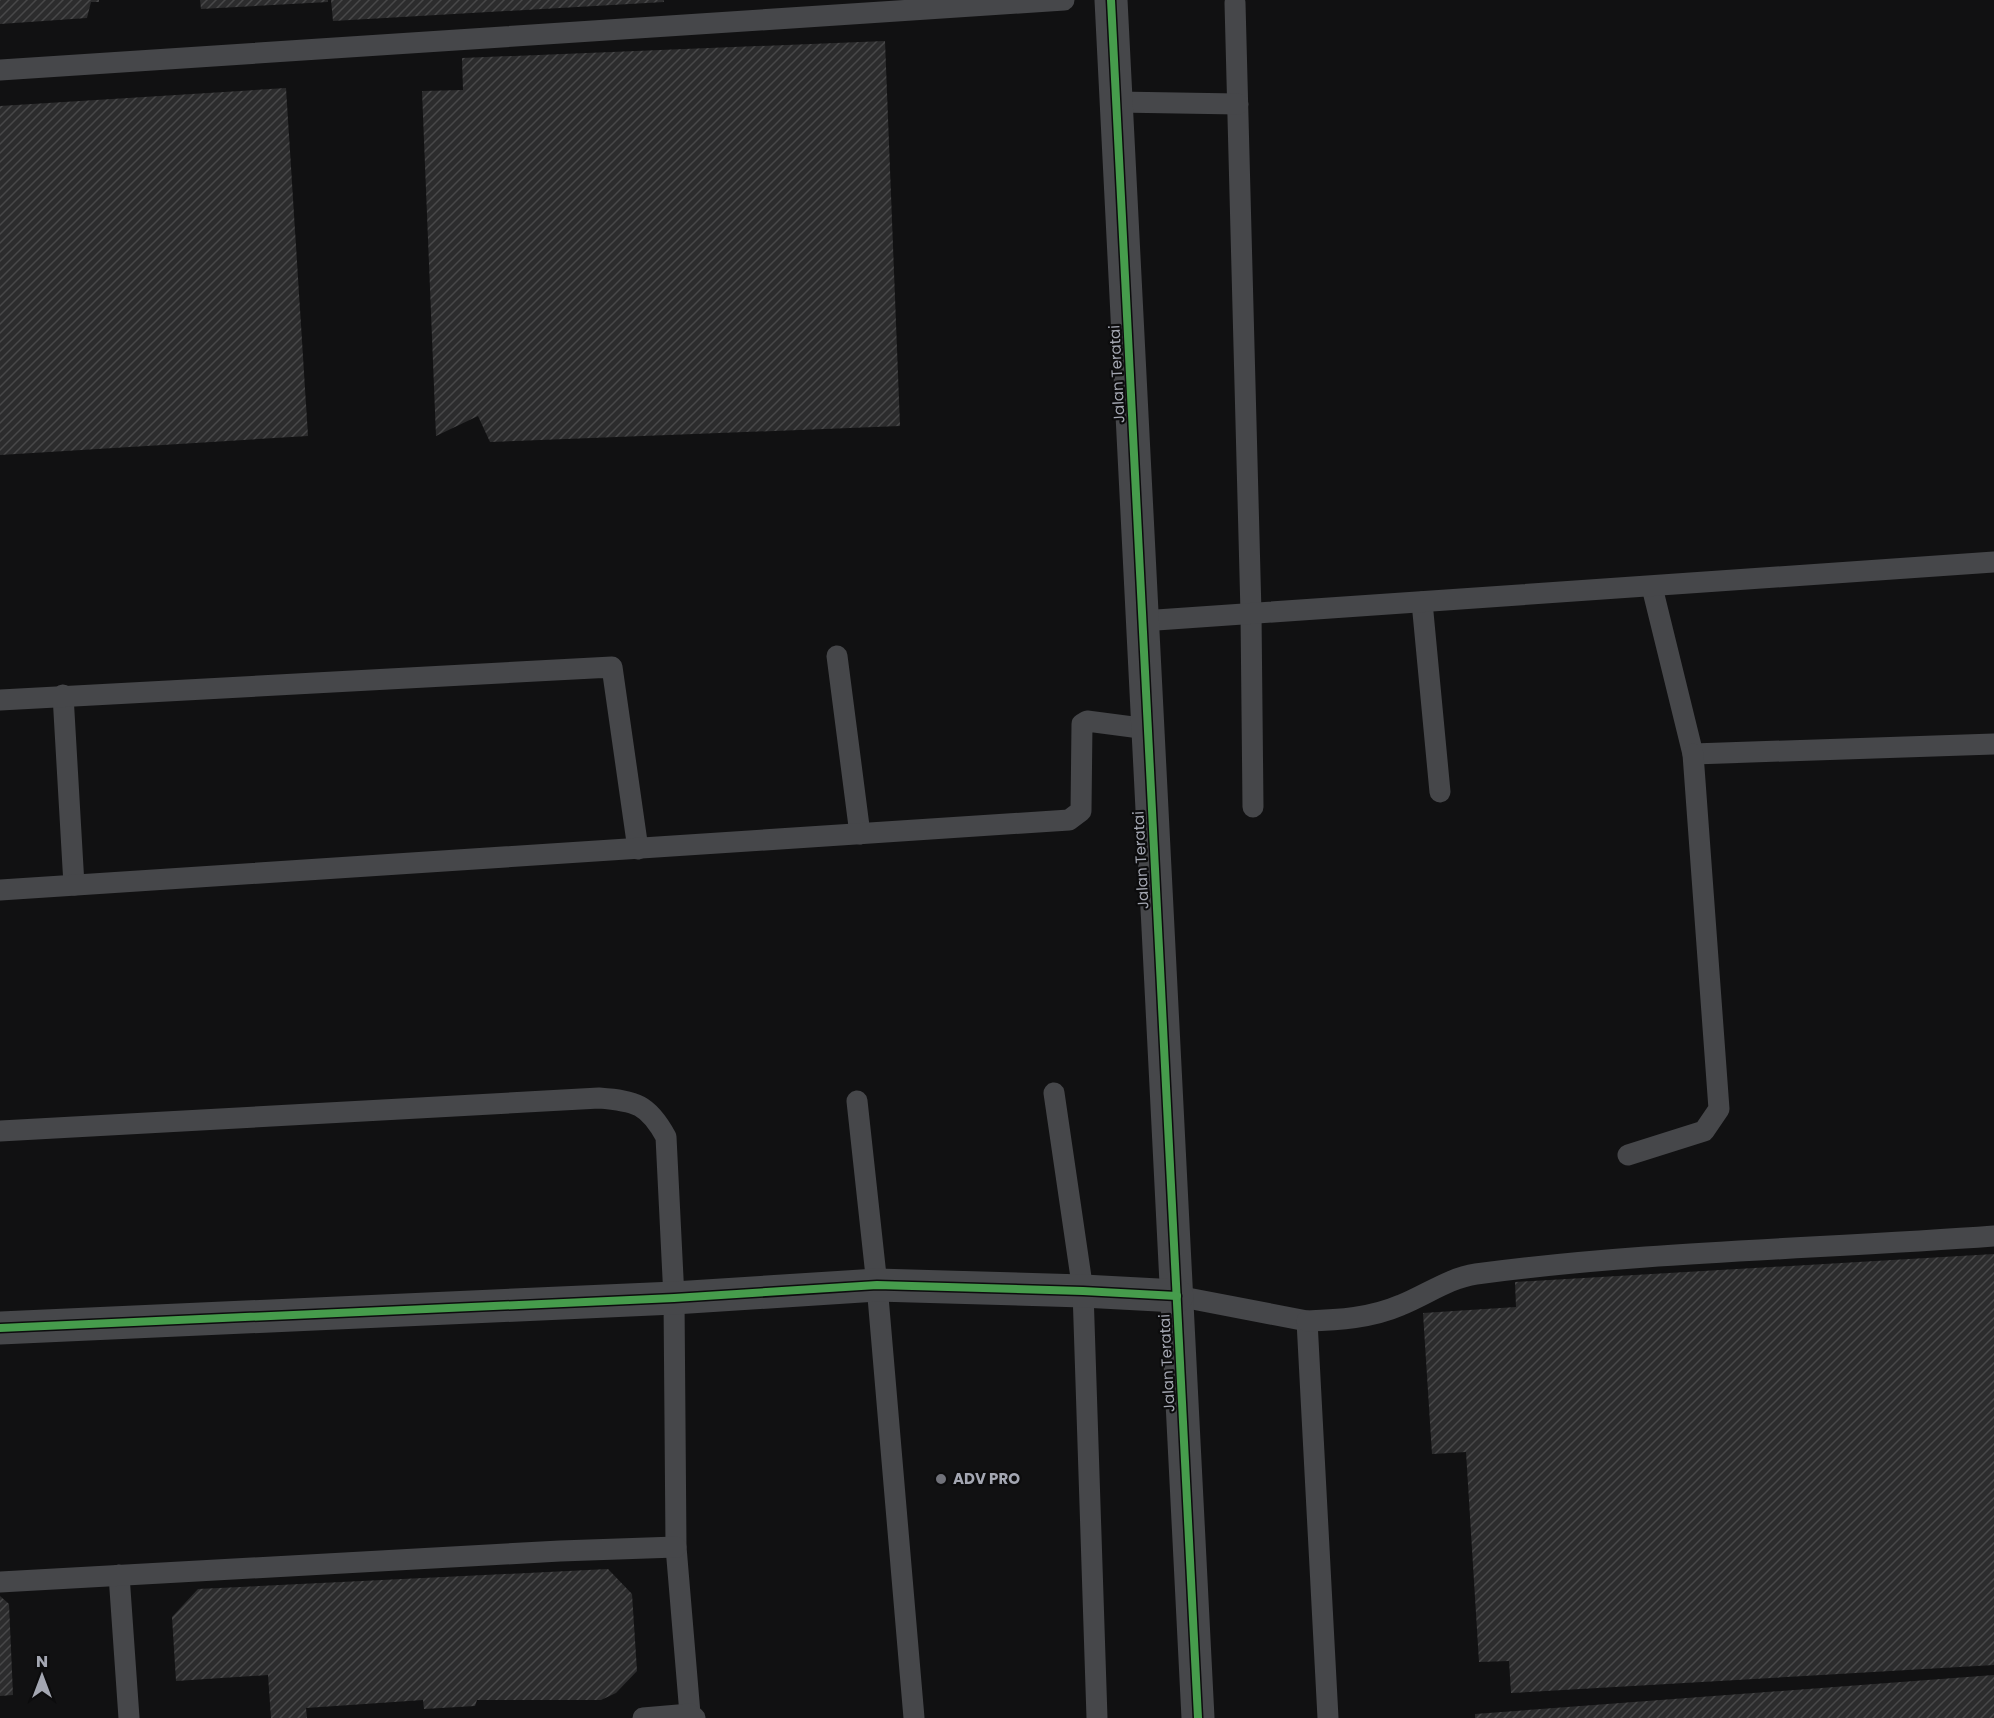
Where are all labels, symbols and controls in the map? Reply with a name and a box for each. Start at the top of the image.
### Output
street label: Jalan Teratai [1103,325,1130,423]
street label: Jalan Teratai [1127,811,1154,909]
street label: Jalan Teratai [1153,1314,1180,1412]
place label: ADV PRO [953,1468,1020,1489]
marker: ADV PRO [934,1472,948,1486]
north arrow [12,1646,72,1706]
text: N [36,1650,48,1673]

